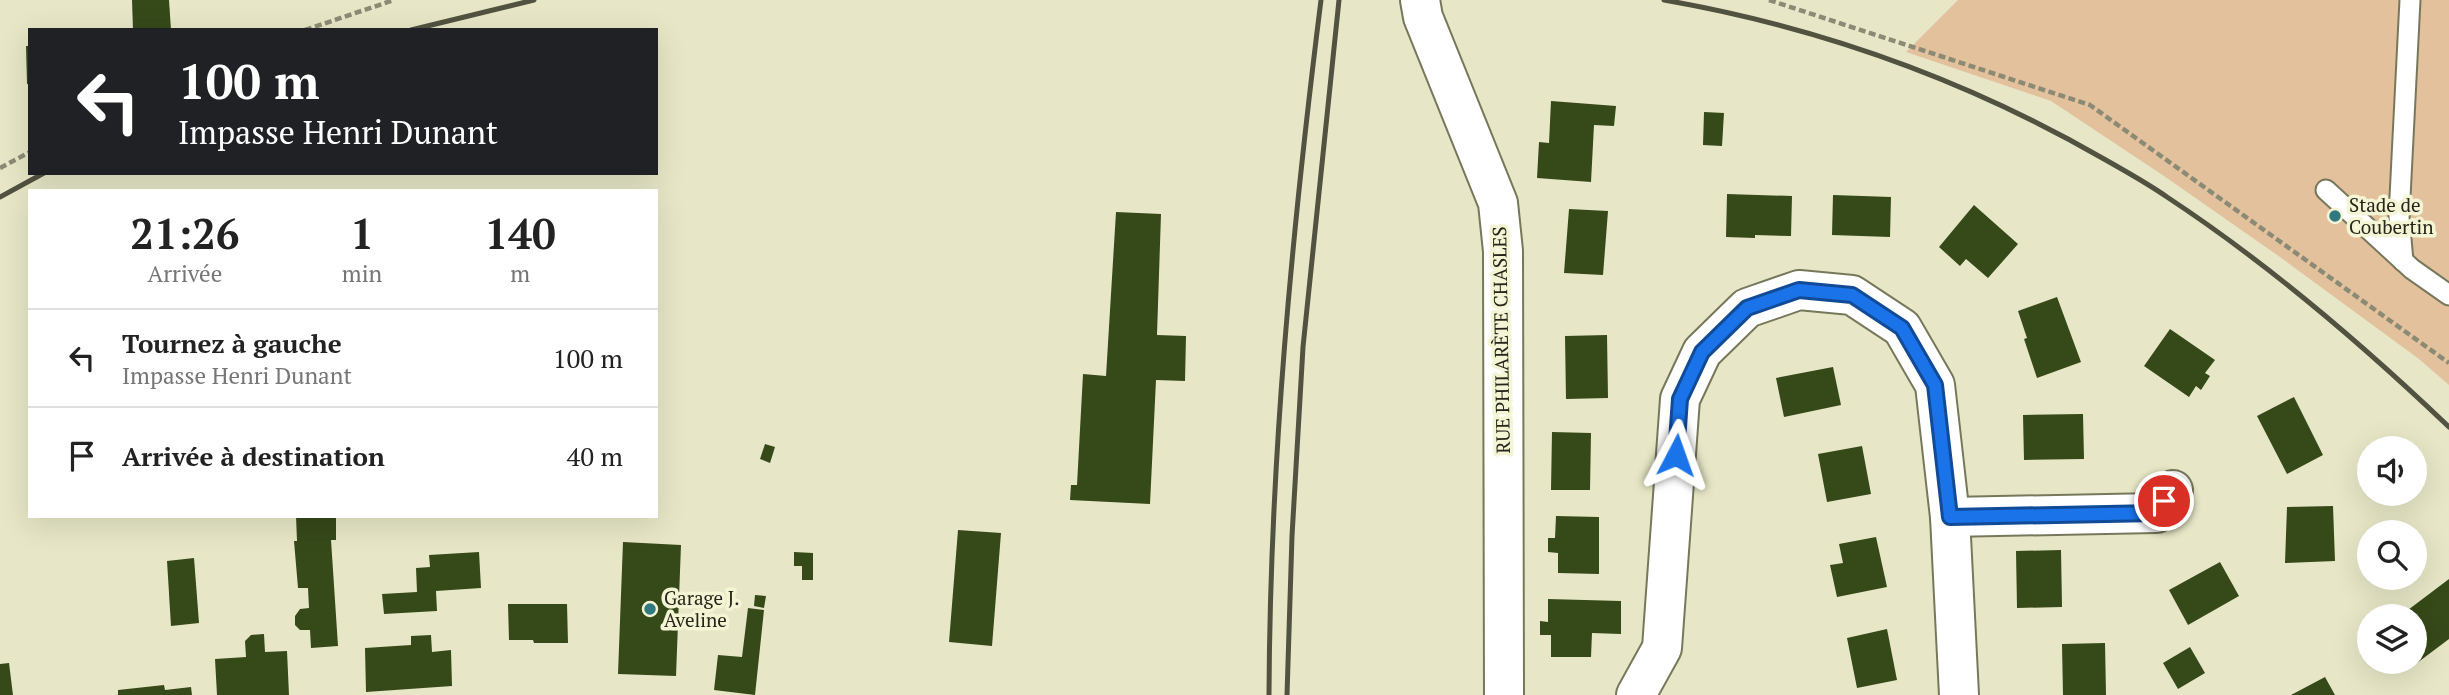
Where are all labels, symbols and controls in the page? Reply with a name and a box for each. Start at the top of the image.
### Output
text: 100 m [178,48,320,113]
icon: left [63,56,154,147]
text: Impasse Henri Dunant [178,111,498,153]
place label: Stade de Coubertin [2349,192,2433,239]
text: 21:26 [130,205,240,261]
text: 1 [350,205,374,261]
text: 140 [485,205,556,261]
marker: Stade de Coubertin [2327,208,2343,224]
street label: RUE PHILARÈTE CHASLES [1486,226,1515,454]
text: Arrivée [148,258,222,289]
text: min [342,258,382,289]
text: m [510,258,530,289]
text: Tournez à gauche [122,326,342,360]
icon: left [63,339,101,377]
text: 100 m [553,341,623,375]
text: Impasse Henri Dunant [122,360,352,391]
position arrow [1639,418,1713,492]
map controls [2357,436,2427,674]
button: sound [2357,436,2427,506]
icon: arrive [63,437,101,475]
text: Arrivée à destination [122,439,385,473]
text: 40 m [567,439,623,473]
pin [2134,471,2194,531]
icon: arrive [2145,482,2183,520]
button: search [2357,520,2427,590]
place label: Garage J. Aveline [664,585,740,632]
marker: Garage J. Aveline [642,601,658,617]
button: layers [2357,604,2427,674]

